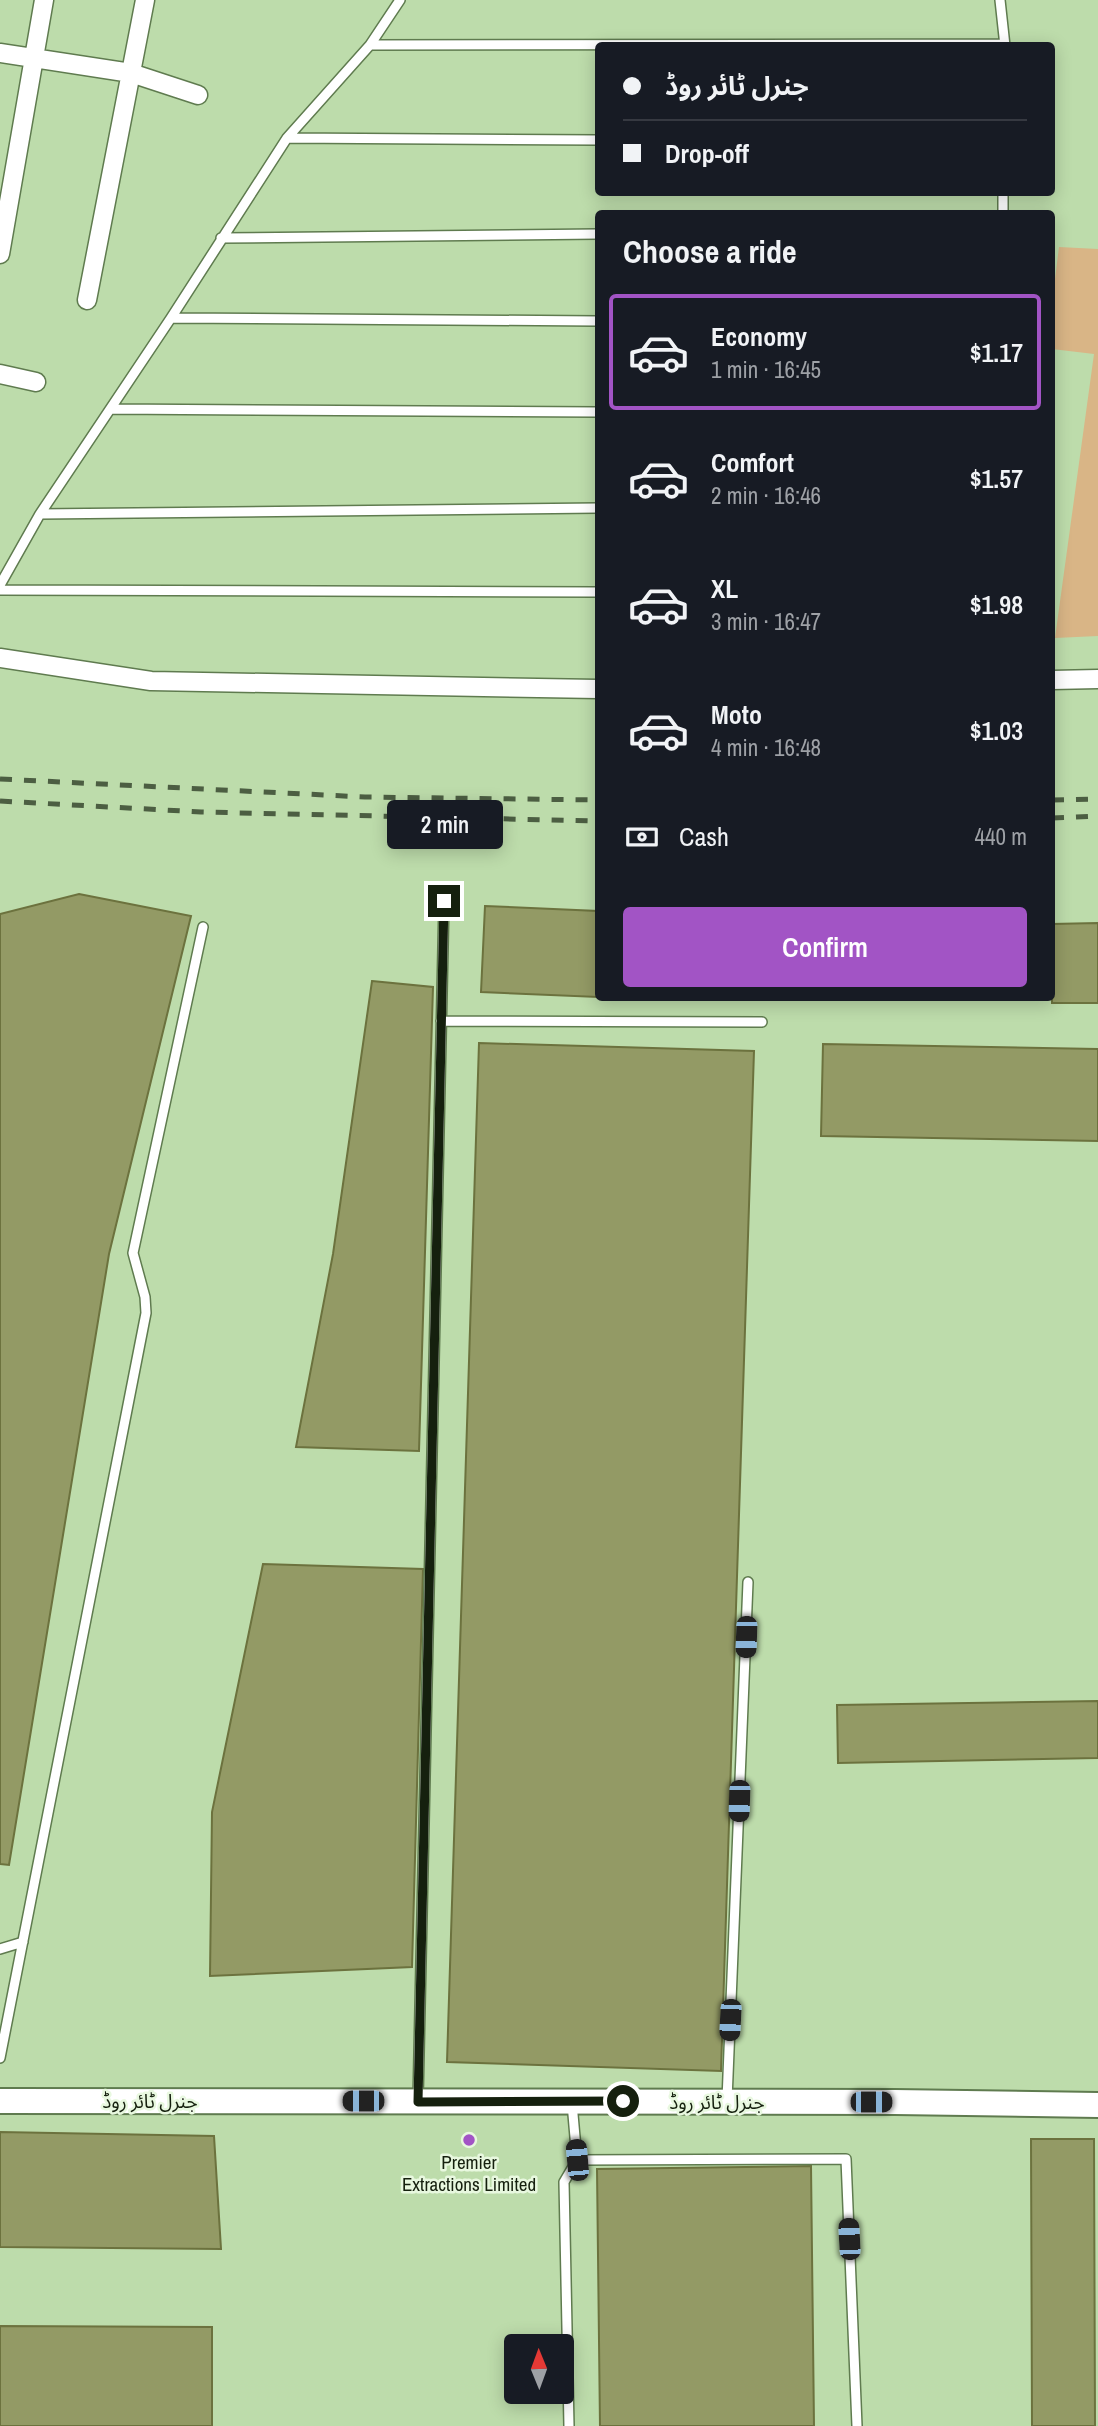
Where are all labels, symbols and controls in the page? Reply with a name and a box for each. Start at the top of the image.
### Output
text: جنرل ٹائر روڈ [665,68,809,103]
text: Drop-off [665,136,749,171]
text: Choose a ride [623,230,797,273]
text: Economy [711,319,807,354]
icon: car [627,321,690,384]
text: $1.17 [970,335,1023,370]
text: 1 min · 16:45 [711,354,821,385]
text: Comfort [711,445,794,480]
icon: car [627,447,690,510]
text: $1.57 [970,461,1023,496]
text: 2 min · 16:46 [711,480,821,511]
text: XL [711,571,738,606]
icon: car [627,573,690,636]
text: $1.98 [970,587,1023,622]
text: 3 min · 16:47 [711,606,821,637]
text: Moto [711,697,762,732]
icon: car [627,699,690,762]
text: $1.03 [970,713,1023,748]
text: 4 min · 16:48 [711,732,821,763]
callout: 2 min [386,800,502,848]
text: 2 min [421,809,469,840]
icon: cash [623,818,661,856]
text: Cash [679,819,729,854]
text: 440 m [975,821,1027,852]
route end [428,885,460,917]
button: Confirm [623,907,1027,987]
car [735,1616,758,1658]
car [728,1780,751,1822]
car [719,1998,742,2042]
route start [607,2085,639,2117]
street label: جنرل ٹائر روڈ [102,2088,198,2114]
street label: جنرل ٹائر روڈ [669,2089,765,2115]
car [343,2091,385,2112]
car [851,2092,893,2113]
marker: Premier Extractions Limited [461,2132,477,2148]
car [565,2138,590,2182]
place label: Premier Extractions Limited [402,2149,536,2197]
car [838,2217,861,2261]
north arrow [504,2334,574,2404]
map controls [504,2334,574,2404]

